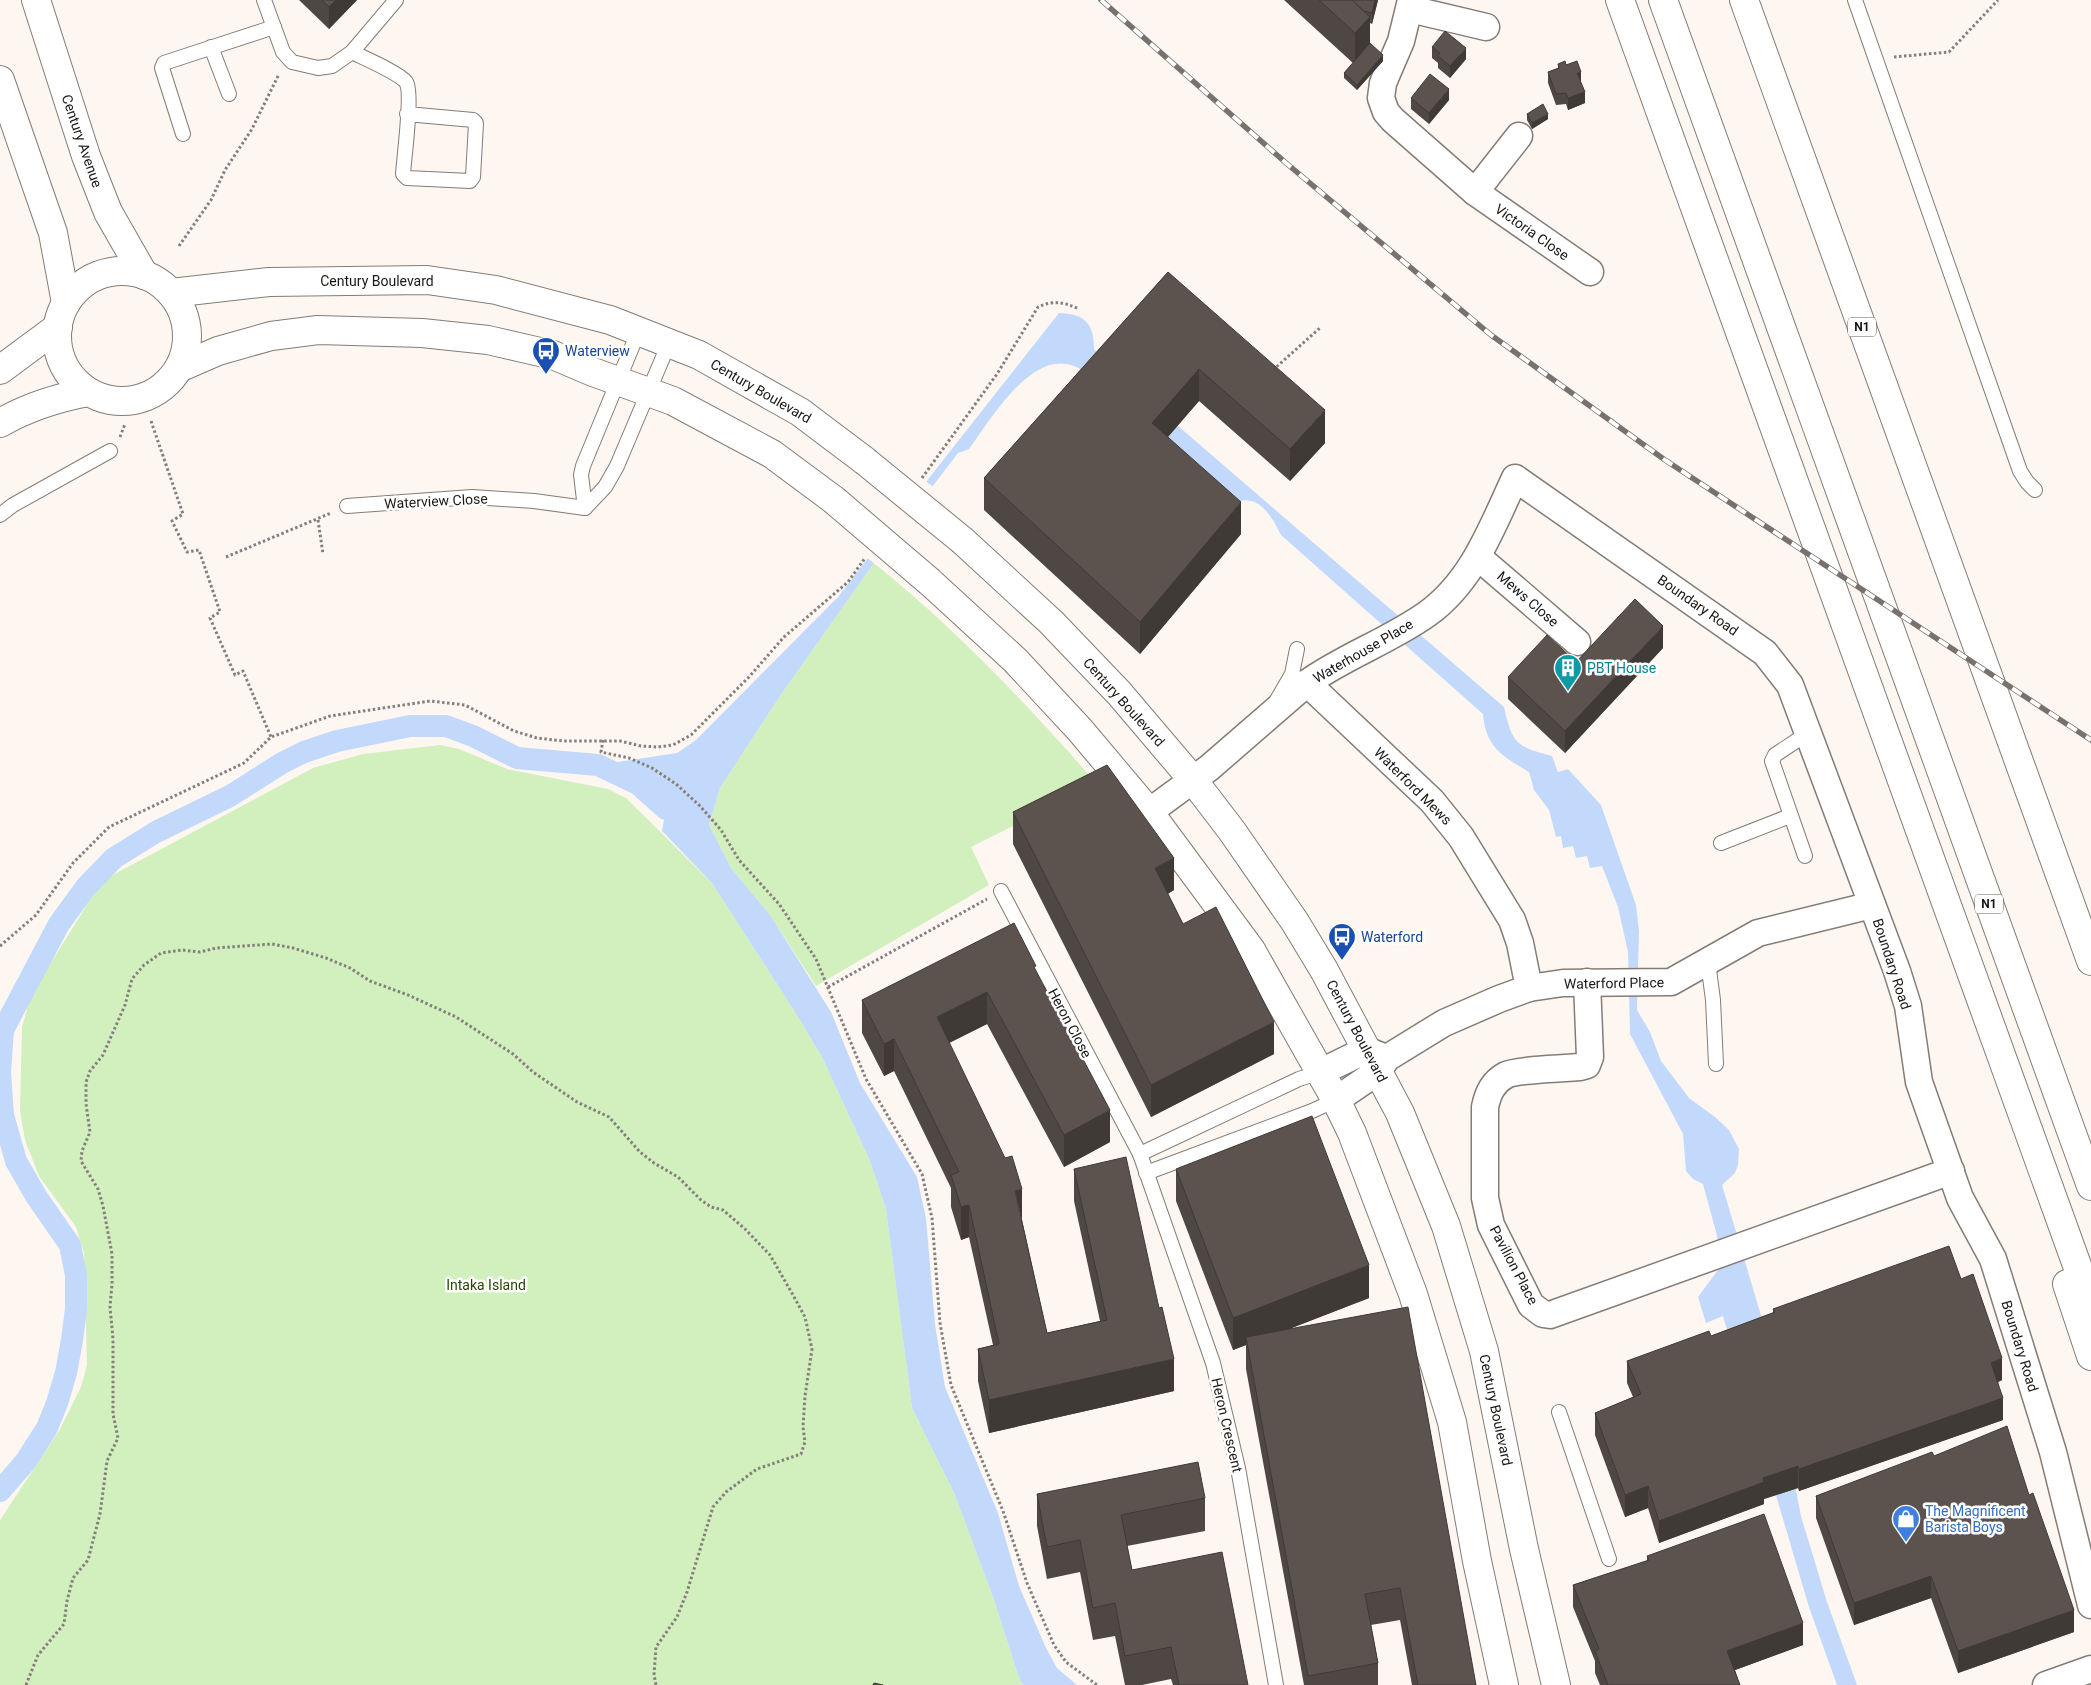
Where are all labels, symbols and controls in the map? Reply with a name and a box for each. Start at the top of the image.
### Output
street label: Century Avenue [59,92,105,190]
street label: Victoria Close [1492,201,1572,263]
street label: Century Boulevard [320,273,434,289]
road number: N1 [1848,318,1876,337]
bus stop icon: Waterview [531,336,561,375]
place label: Waterview [565,343,630,359]
street label: Century Boulevard [708,356,814,426]
street label: Waterview Close [384,490,488,512]
street label: Mews Close [1494,568,1562,630]
street label: Boundary Road [1655,571,1741,639]
street label: Waterhouse Place [1310,616,1416,686]
building icon: PBT House [1553,653,1583,692]
street label: Century Boulevard [1080,654,1168,750]
place label: PBT House [1587,660,1656,676]
street label: Waterford Mews [1371,744,1455,828]
road number: N1 [1975,894,2003,914]
street label: Boundary Road [1870,916,1914,1012]
bus stop icon: Waterford [1327,922,1357,961]
place label: Waterford [1361,929,1423,945]
street label: Waterford Place [1564,974,1664,992]
street label: Century Boulevard [1323,977,1391,1085]
street label: Heron Close [1045,986,1095,1060]
street label: Pavilion Place [1486,1223,1542,1307]
park label: Intaka Island [446,1277,526,1293]
street label: Boundary Road [1998,1298,2042,1394]
street label: Century Boulevard [1476,1353,1516,1467]
street label: Heron Crescent [1208,1376,1246,1474]
place label: The Magnificent Barista Boys [1925,1503,2026,1535]
shop icon: The Magnificent Barista Boys [1891,1504,1921,1543]

